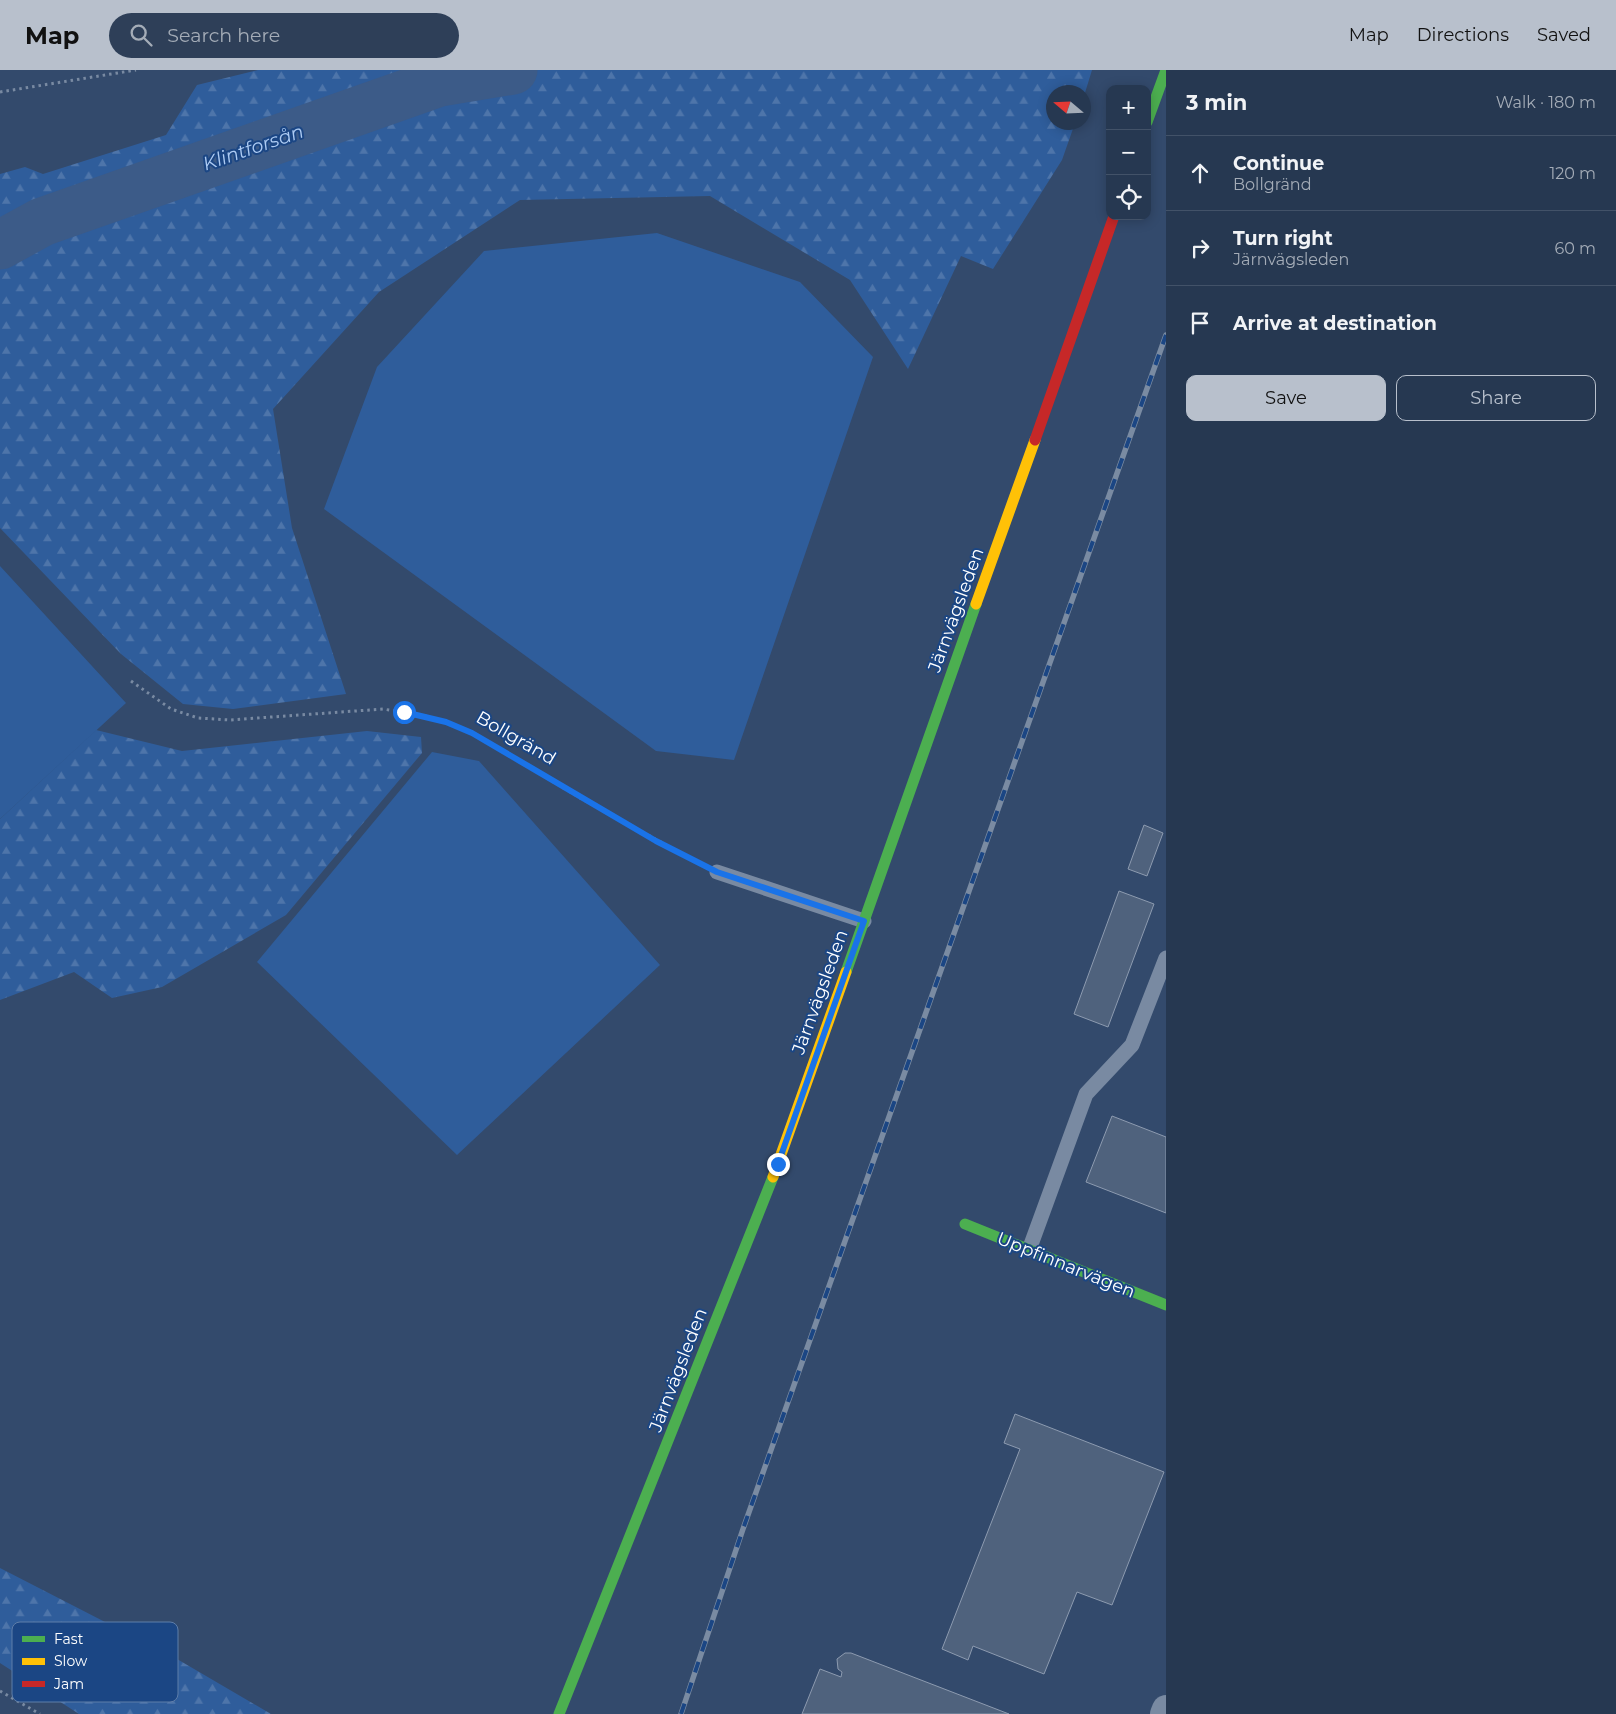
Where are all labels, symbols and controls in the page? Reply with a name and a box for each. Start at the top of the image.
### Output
search box [109,13,459,58]
text: Map [25,21,79,50]
icon: search [127,21,155,49]
text: Search here [167,24,280,47]
text: Map [1349,24,1389,46]
text: Directions [1417,24,1509,46]
text: Saved [1537,24,1591,46]
north arrow [1046,85,1091,130]
map controls [1106,85,1151,220]
button: + [1106,85,1151,130]
text: 3 min [1186,90,1247,115]
text: Walk · 180 m [1496,93,1596,112]
water label: Klintforsån [200,119,307,175]
button: − [1106,130,1151,175]
text: Continue [1233,152,1324,175]
icon: ahead [1186,159,1214,187]
text: 120 m [1549,164,1596,183]
button: locate [1106,175,1151,220]
text: Bollgränd [1233,175,1312,194]
text: Turn right [1233,227,1333,250]
icon: right [1186,234,1214,262]
text: 60 m [1554,239,1596,258]
text: Järnvägsleden [1233,250,1349,269]
icon: arrive [1186,309,1214,337]
text: Arrive at destination [1233,312,1437,335]
button: Save [1186,375,1386,421]
button: Share [1396,375,1596,421]
street label: Järnvägsleden [923,545,989,676]
route start [393,701,416,724]
street label: Bollgränd [472,706,560,770]
street label: Järnvägsleden [787,927,853,1058]
route end [767,1153,790,1176]
street label: Uppfinnarvägen [994,1227,1138,1303]
street label: Järnvägsleden [644,1305,712,1436]
legend [12,1622,178,1702]
text: Fast [54,1630,84,1648]
text: Slow [54,1652,88,1670]
text: Jam [53,1675,84,1693]

